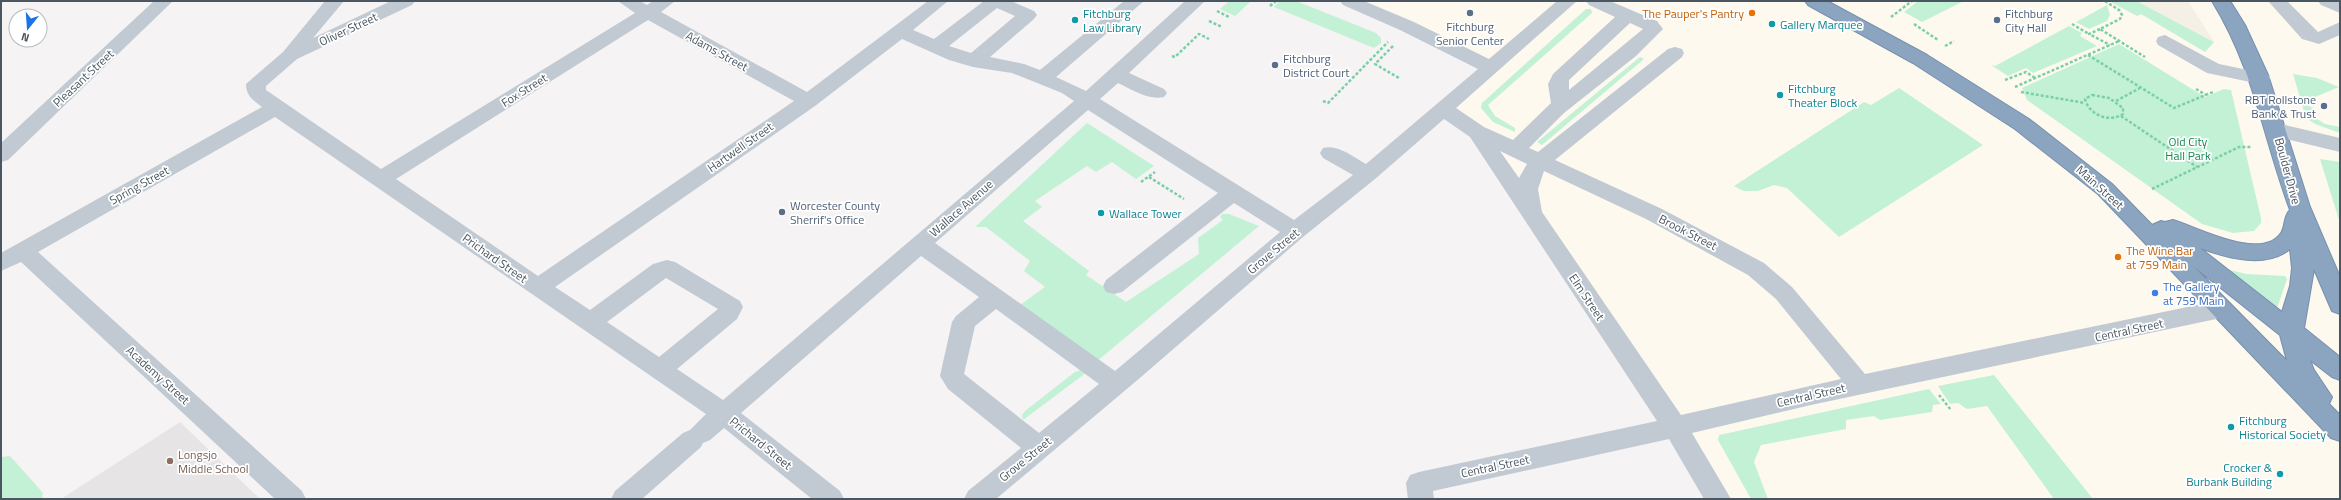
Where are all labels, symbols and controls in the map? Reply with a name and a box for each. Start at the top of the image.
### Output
place label: Fitchburg Law Library [1083,4,1142,37]
place label: The Pauper's Pantry [1642,4,1744,23]
place label: Fitchburg City Hall [2005,4,2053,37]
street label: Oliver Street [316,7,381,51]
north arrow [8,8,48,48]
marker: Fitchburg Senior Center [1465,8,1475,18]
marker: The Pauper's Pantry [1747,8,1757,18]
marker: Fitchburg Law Library [1070,15,1080,25]
place label: Gallery Marquee [1780,15,1863,34]
marker: Fitchburg City Hall [1992,15,2002,25]
place label: Fitchburg Senior Center [1436,17,1504,50]
marker: Gallery Marquee [1767,19,1777,29]
street label: Adams Street [682,26,752,76]
text: N [19,29,31,46]
street label: Pleasant Street [48,44,118,111]
place label: Fitchburg District Court [1283,49,1350,82]
marker: Fitchburg District Court [1270,60,1280,70]
street label: Fox Street [497,68,551,112]
place label: Fitchburg Theater Block [1788,79,1858,112]
marker: Fitchburg Theater Block [1775,90,1785,100]
place label: RBT Rollstone Bank & Trust [2245,90,2317,123]
marker: RBT Rollstone Bank & Trust [2319,101,2329,111]
street label: Hartwell Street [703,117,778,177]
park label: Old City Hall Park [2165,132,2211,165]
street label: Boulder Drive [2270,136,2306,206]
street label: Spring Street [106,160,173,209]
street label: Main Street [2072,160,2129,214]
street label: Wallace Avenue [925,175,997,241]
place label: Worcester County Sherrif's Office [790,196,880,229]
place label: Wallace Tower [1109,204,1182,223]
marker: Worcester County Sherrif's Office [777,207,787,217]
marker: Wallace Tower [1096,208,1106,218]
street label: Brook Street [1655,209,1721,255]
street label: Grove Street [1243,223,1304,279]
street label: Prichard Street [459,229,532,288]
place label: The Wine Bar at 759 Main [2126,241,2193,274]
marker: The Wine Bar at 759 Main [2113,252,2123,262]
street label: Elm Street [1564,270,1610,325]
place label: The Gallery at 759 Main [2163,277,2224,310]
marker: The Gallery at 759 Main [2150,288,2160,298]
street label: Central Street [2093,313,2166,347]
street label: Academy Street [122,341,195,409]
street label: Central Street [1775,378,1848,412]
place label: Fitchburg Historical Society [2239,411,2326,444]
street label: Prichard Street [726,412,797,475]
marker: Fitchburg Historical Society [2226,422,2236,432]
street label: Grove Street [995,431,1056,486]
place label: Longsjo Middle School [178,445,249,478]
street label: Central Street [1459,449,1532,483]
marker: Longsjo Middle School [165,456,175,466]
place label: Crocker & Burbank Building [2186,458,2273,491]
marker: Crocker & Burbank Building [2275,469,2285,479]

